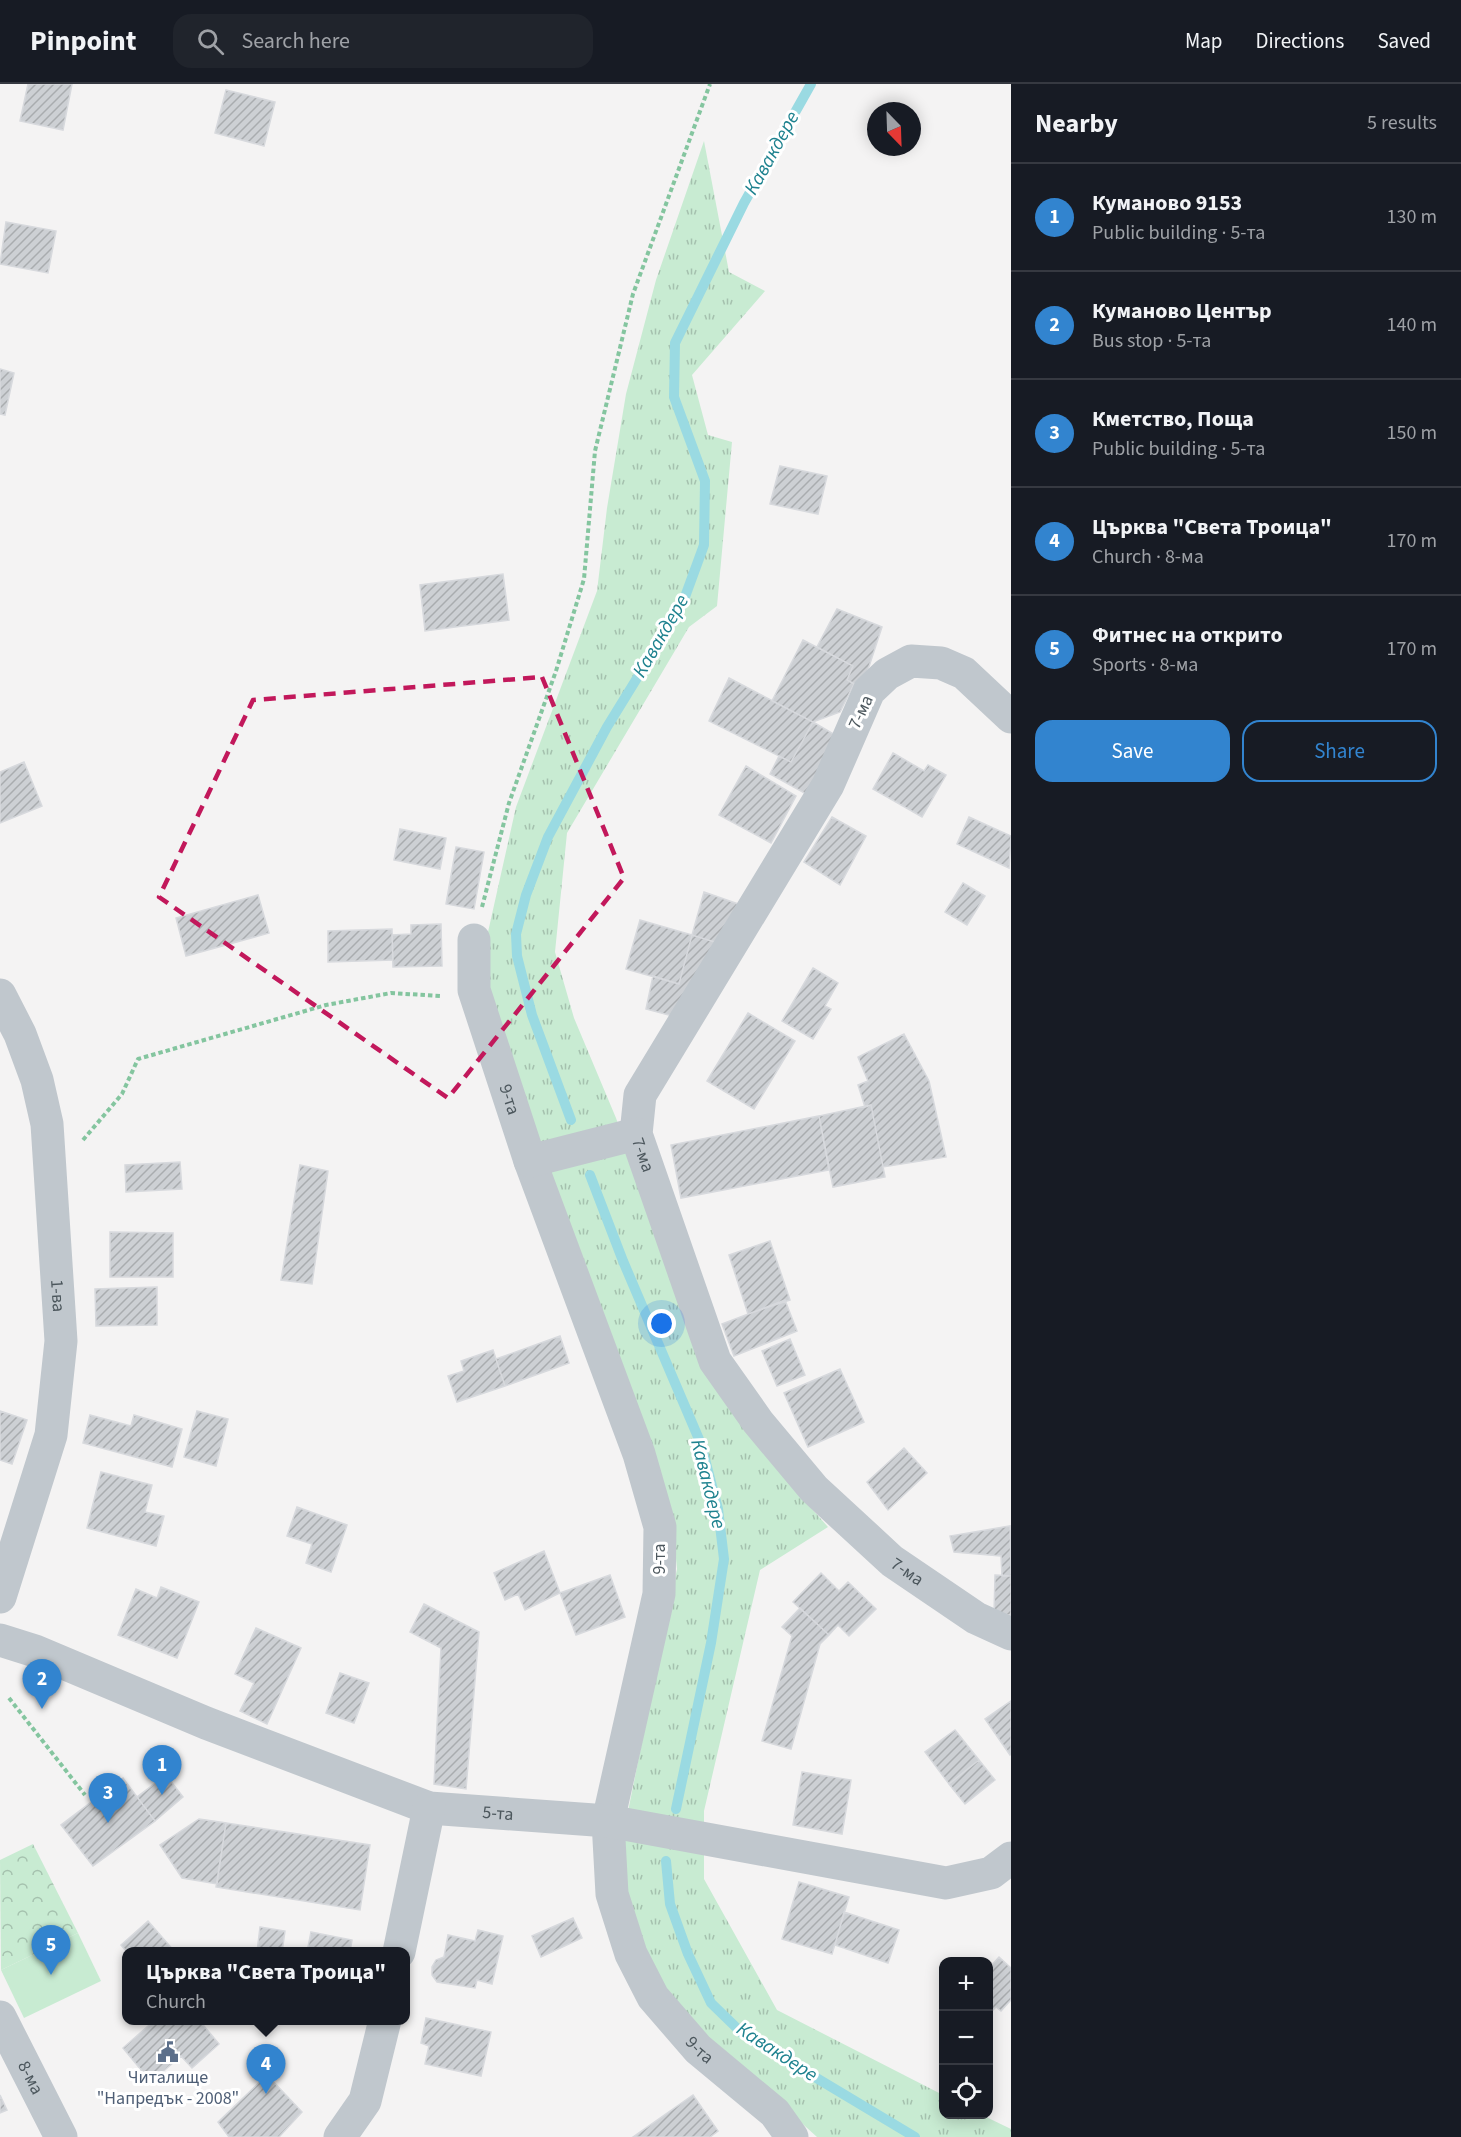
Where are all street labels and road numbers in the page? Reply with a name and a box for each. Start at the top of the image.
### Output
street label: 7-ма [842,691,880,733]
street label: 9-та [493,1081,527,1118]
street label: 7-ма [626,1134,661,1176]
street label: 1-ва [45,1278,72,1313]
street label: 9-та [647,1543,672,1575]
street label: 7-ма [886,1551,929,1592]
street label: 5-та [482,1799,514,1827]
street label: 9-та [680,2030,719,2070]
street label: 8-ма [12,2056,50,2099]

